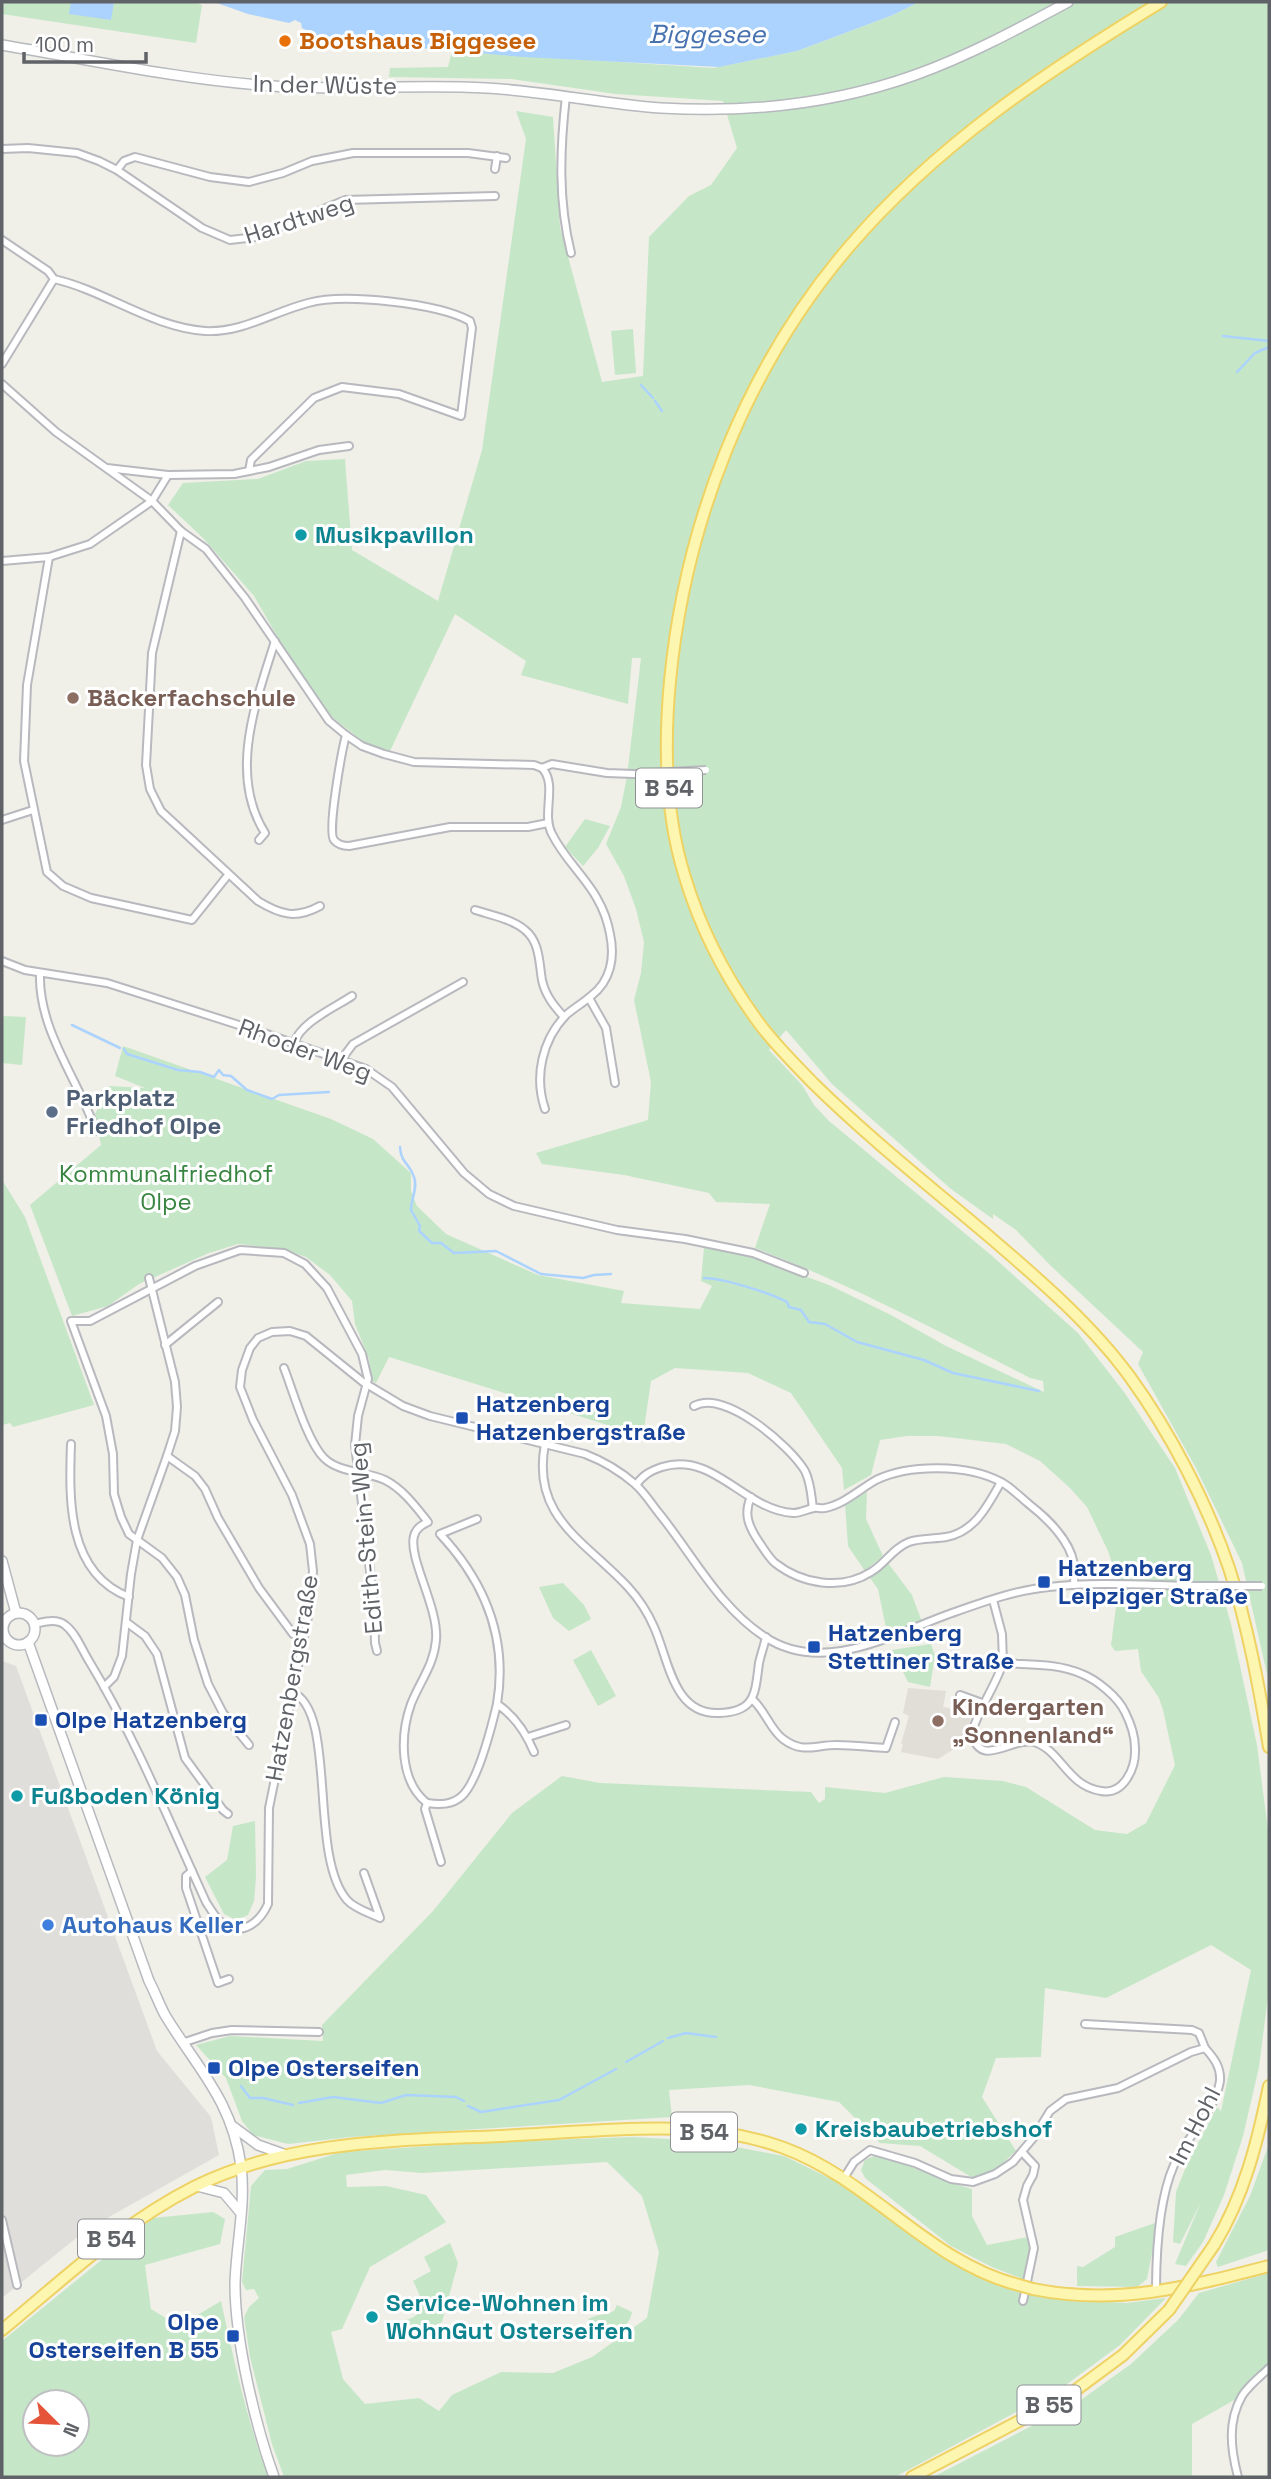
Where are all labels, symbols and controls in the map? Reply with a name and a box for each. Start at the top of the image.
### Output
water label: Biggesee [649,17,767,51]
scale bar [24,21,147,65]
place label: Bootshaus Biggesee [299,25,536,56]
text: 100 m [35,31,94,58]
marker: Bootshaus Biggesee [277,33,293,49]
street label: In der Wüste [253,68,397,101]
street label: Hardtweg [240,186,357,251]
place label: Musikpavillon [315,519,474,550]
marker: Musikpavillon [293,527,309,543]
place label: Bäckerfachschule [87,682,296,713]
marker: Bäckerfachschule [65,690,81,706]
road number: B 54 [636,768,702,808]
street label: Rhoder Weg [234,1011,376,1088]
place label: Parkplatz Friedhof Olpe [66,1082,221,1141]
marker: Parkplatz Friedhof Olpe [44,1104,60,1120]
park label: Kommunalfriedhof Olpe [59,1158,273,1217]
place label: Hatzenberg Hatzenbergstraße [476,1388,686,1447]
marker: Hatzenberg Hatzenbergstraße [454,1410,470,1426]
street label: Edith-Stein-Weg [342,1441,389,1635]
place label: Hatzenberg Leipziger Straße [1058,1552,1248,1611]
street label: Hatzenbergstraße [258,1572,325,1784]
marker: Hatzenberg Leipziger Straße [1036,1574,1052,1590]
place label: Hatzenberg Stettiner Straße [828,1617,1014,1676]
marker: Hatzenberg Stettiner Straße [806,1639,822,1655]
place label: Kindergarten „Sonnenland“ [952,1691,1114,1750]
place label: Olpe Hatzenberg [55,1704,247,1735]
marker: Olpe Hatzenberg [33,1712,49,1728]
marker: Kindergarten „Sonnenland“ [930,1713,946,1729]
place label: Fußboden König [31,1780,220,1811]
marker: Fußboden König [9,1788,25,1804]
place label: Autohaus Keller [62,1909,244,1940]
marker: Autohaus Keller [40,1917,56,1933]
place label: Olpe Osterseifen [228,2052,420,2083]
marker: Olpe Osterseifen [206,2060,222,2076]
street label: Im Hohl [1162,2081,1227,2170]
road number: B 54 [671,2112,737,2152]
place label: Kreisbaubetriebshof [815,2113,1052,2144]
marker: Kreisbaubetriebshof [793,2121,809,2137]
road number: B 54 [78,2220,144,2258]
place label: Service-Wohnen im WohnGut Osterseifen [386,2287,633,2346]
place label: Olpe Osterseifen B 55 [28,2306,219,2365]
marker: Service-Wohnen im WohnGut Osterseifen [364,2309,380,2325]
marker: Olpe Osterseifen B 55 [225,2328,241,2344]
road number: B 55 [1018,2386,1080,2424]
north arrow [21,2388,91,2458]
text: N [57,2419,85,2441]

